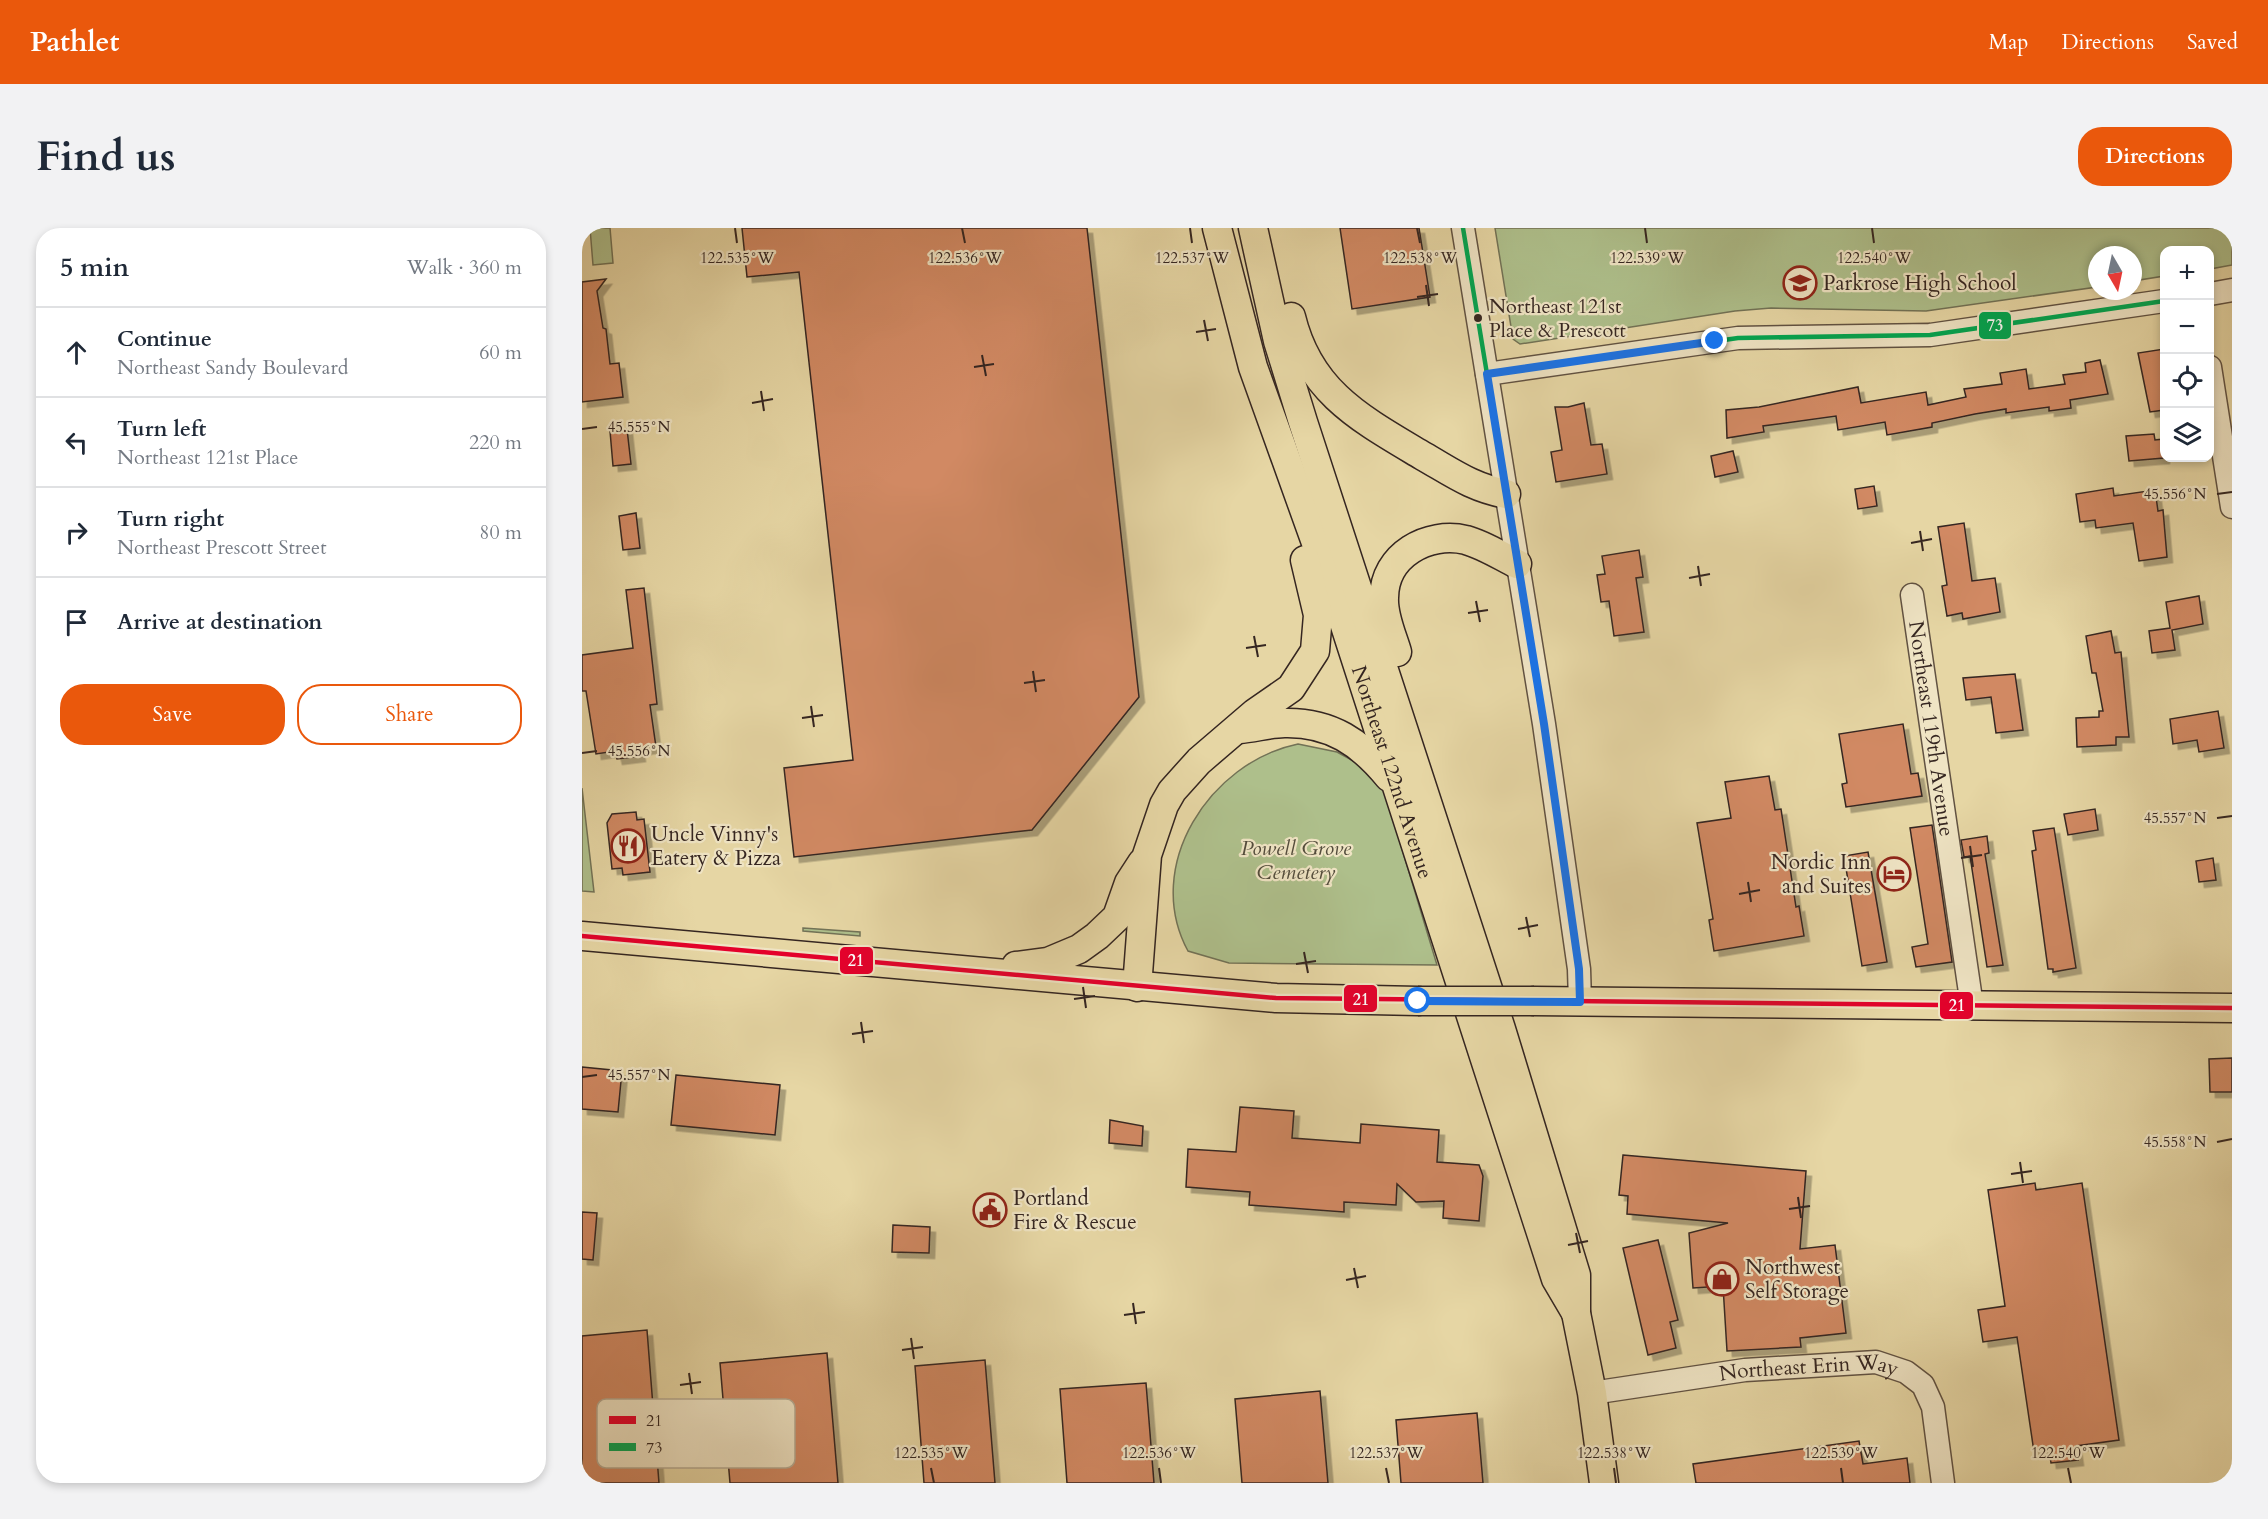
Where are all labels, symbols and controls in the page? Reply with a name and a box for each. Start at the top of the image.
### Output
text: Pathlet [30,23,119,61]
text: Map [1988,28,2028,57]
text: Directions [2061,28,2154,57]
text: Saved [2187,28,2238,57]
button: Directions [2078,127,2232,186]
text: Find us [36,128,176,185]
north arrow [2088,246,2142,300]
map controls [2160,246,2214,462]
button: + [2160,246,2214,300]
text: 122.535°W [700,248,775,268]
text: 122.536°W [928,248,1003,268]
text: 122.537°W [1155,248,1230,268]
text: 122.538°W [1383,248,1458,268]
text: 122.539°W [1610,248,1685,268]
text: 122.540°W [1837,248,1912,268]
text: 5 min [60,250,129,285]
text: Walk · 360 m [407,254,522,281]
school or university icon: Parkrose High School [1782,265,1818,301]
place label: Parkrose High School [1823,269,2017,298]
place label: Northeast 121st Place & Prescott [1489,293,1627,344]
button: − [2160,300,2214,354]
line badge: 73 [1978,311,2012,340]
marker: Northeast 121st Place & Prescott [1472,312,1484,324]
text: 73 [1987,315,2003,337]
text: Continue [117,324,212,354]
route end [1701,327,1727,353]
icon: ahead [60,336,93,369]
text: 60 m [479,339,522,366]
text: Northeast Sandy Boulevard [117,354,348,381]
button: locate [2160,354,2214,408]
button: layers [2160,408,2214,462]
text: Turn left [117,414,206,444]
text: 45.555°N [608,417,671,437]
icon: left [60,426,93,459]
text: 220 m [469,429,522,456]
text: Northeast 121st Place [117,444,298,471]
text: 45.556°N [2144,484,2207,504]
text: Turn right [117,504,224,534]
icon: right [60,516,93,549]
text: 80 m [479,519,522,546]
text: Northeast Prescott Street [117,534,327,561]
icon: arrive [60,606,93,639]
text: Arrive at destination [117,607,322,637]
street label: Northeast 119th Avenue [1901,619,1961,838]
street label: Northeast 122nd Avenue [1344,662,1440,882]
button: Save [60,684,285,745]
button: Share [297,684,522,745]
text: 45.556°N [608,741,671,761]
text: 45.557°N [2144,808,2207,828]
place label: Uncle Vinny's Eatery & Pizza [651,820,781,873]
restaurant icon: Uncle Vinny's Eatery & Pizza [610,828,646,864]
park label: Powell Grove Cemetery [1241,834,1352,887]
place label: Nordic Inn and Suites [1771,848,1871,901]
hotel icon: Nordic Inn and Suites [1876,856,1912,892]
line badge: 21 [839,946,874,975]
text: 21 [848,950,864,972]
line badge: 21 [1343,984,1378,1013]
route start [1404,987,1430,1013]
text: 21 [1353,989,1369,1011]
line badge: 21 [1939,991,1974,1020]
text: 21 [1949,995,1965,1017]
text: 45.557°N [608,1065,671,1085]
text: 45.558°N [2144,1132,2207,1152]
place label: Portland Fire & Rescue [1013,1184,1137,1237]
public building icon: Portland Fire & Rescue [972,1192,1008,1228]
place label: Northwest Self Storage [1745,1253,1849,1306]
shop icon: Northwest Self Storage [1704,1261,1740,1297]
street label: Northeast Erin Way [1717,1348,1903,1389]
legend [597,1399,795,1468]
text: 21 [646,1410,662,1432]
text: 73 [646,1437,662,1459]
text: 122.535°W [894,1443,969,1463]
text: 122.536°W [1122,1443,1197,1463]
text: 122.537°W [1349,1443,1424,1463]
text: 122.538°W [1577,1443,1652,1463]
text: 122.539°W [1804,1443,1879,1463]
text: 122.540°W [2031,1443,2106,1463]

